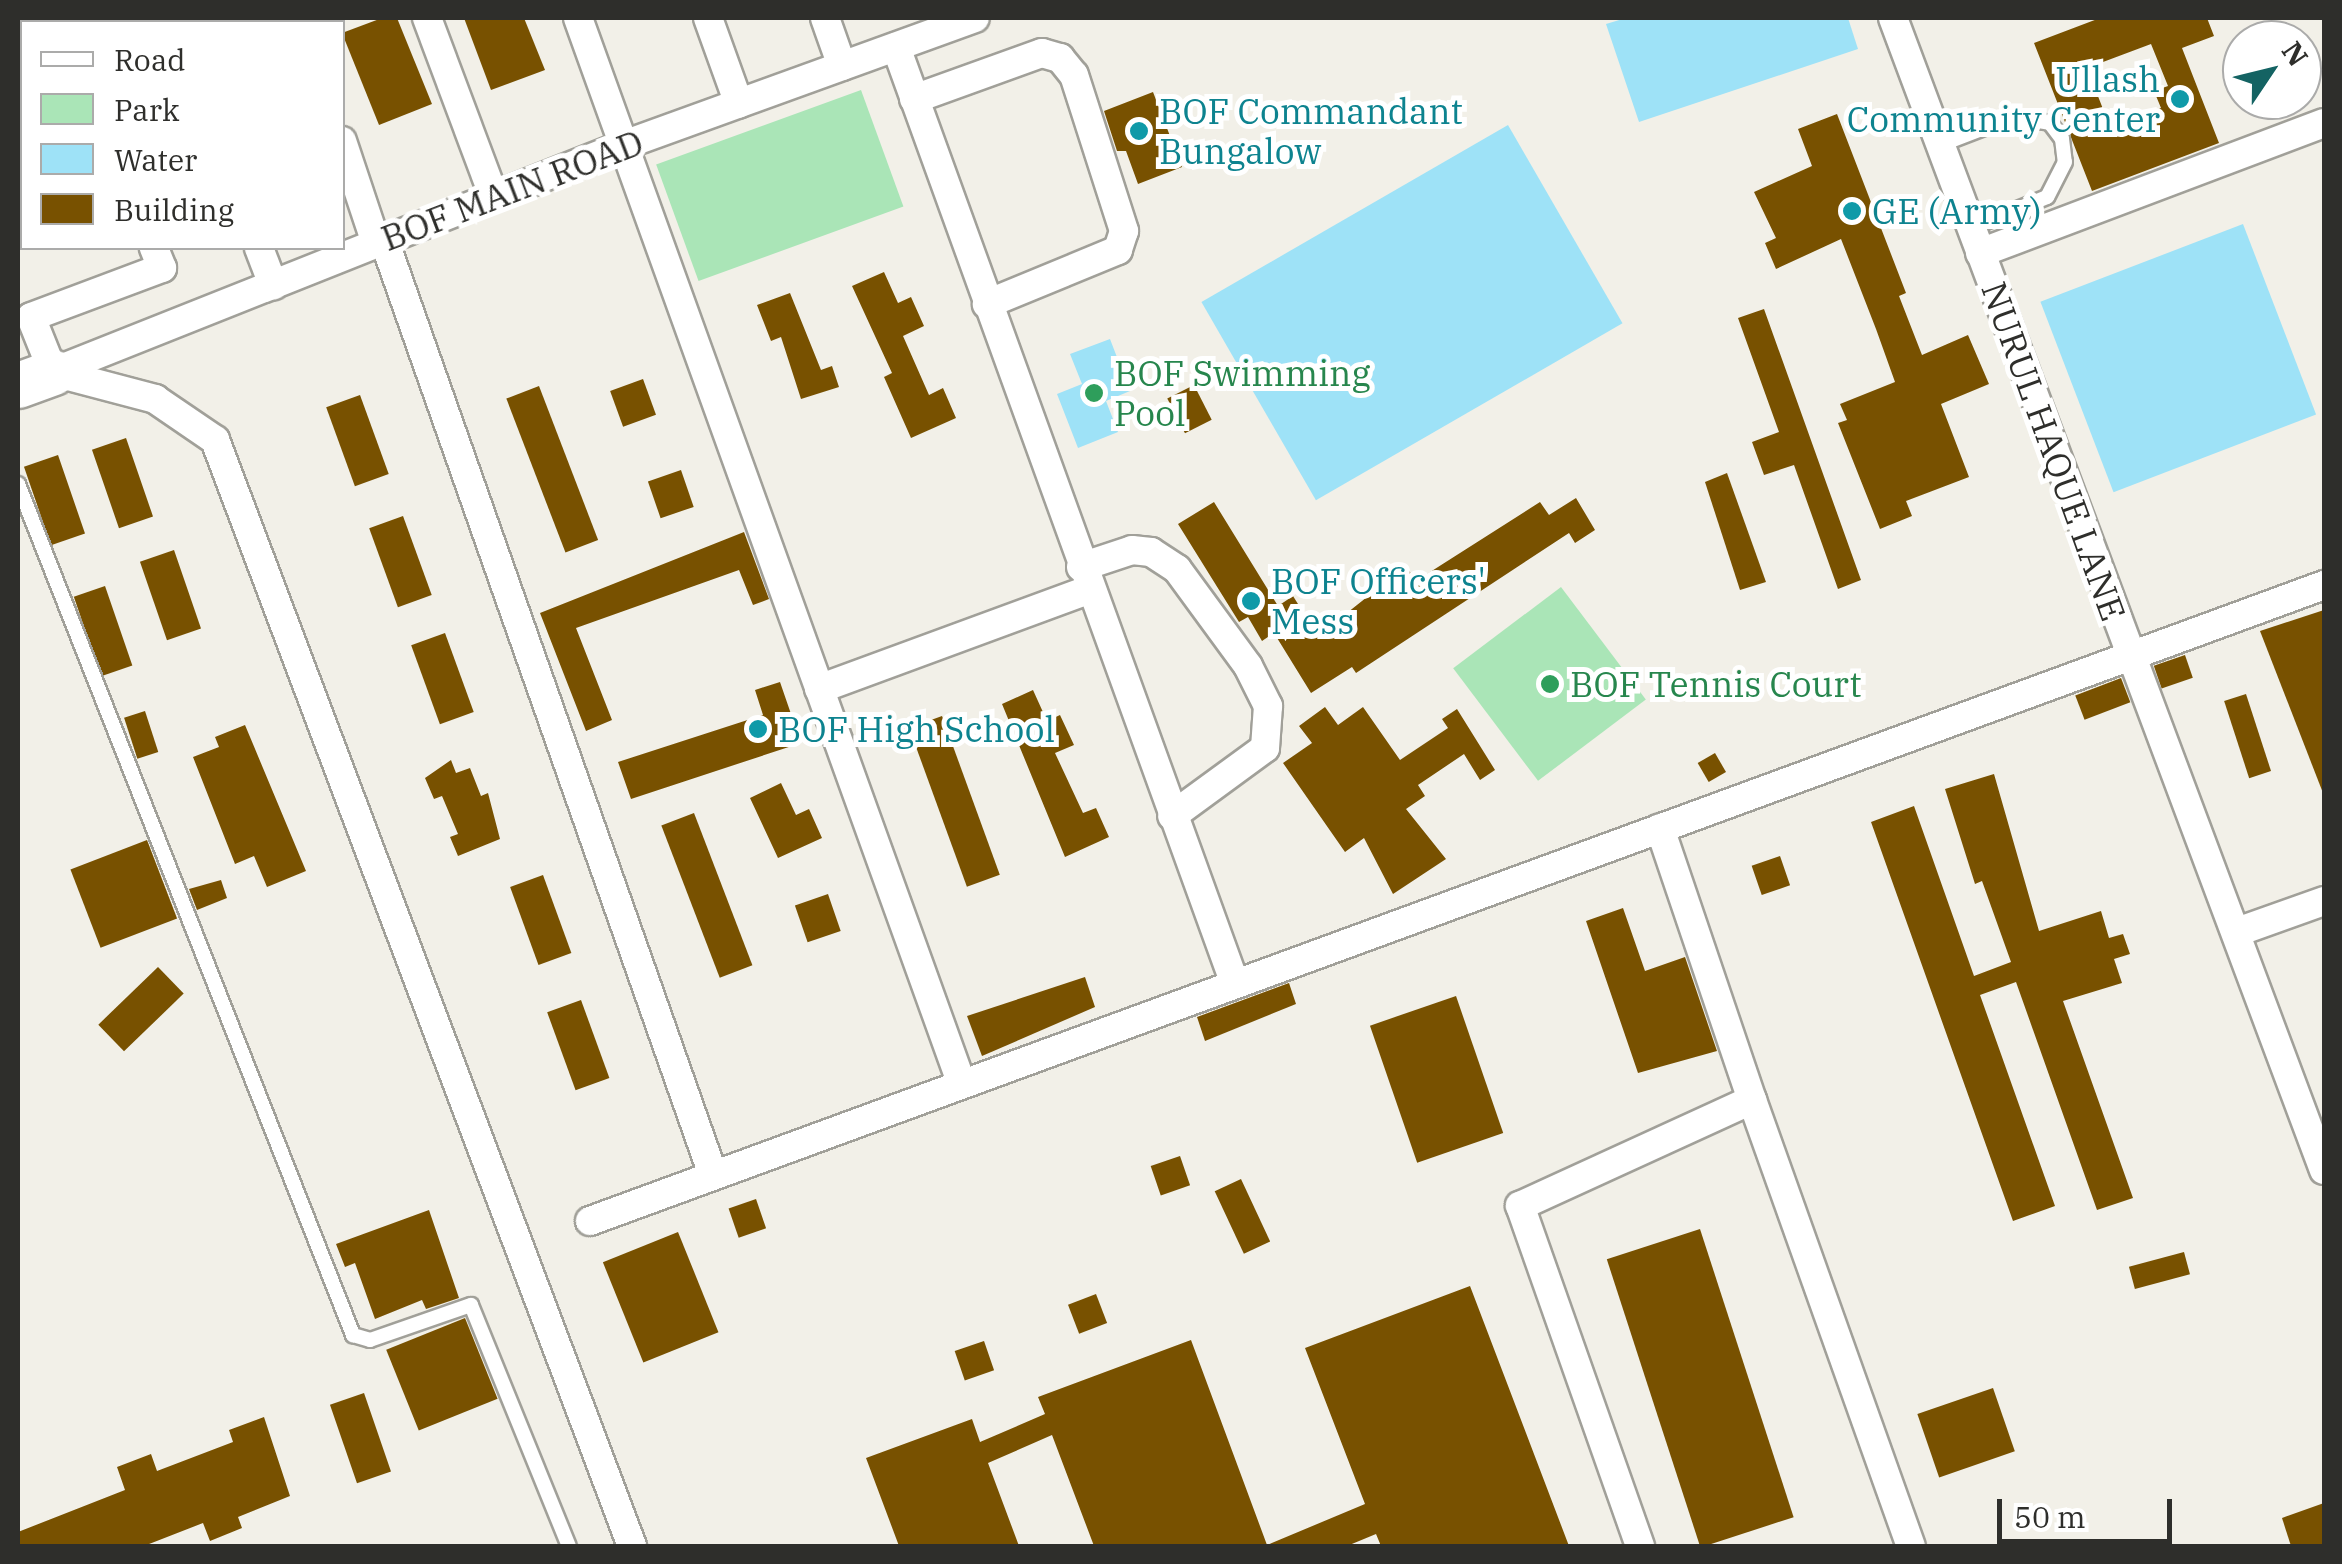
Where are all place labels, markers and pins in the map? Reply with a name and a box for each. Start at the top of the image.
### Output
place label: Ullash Community Center [1847,58,2160,140]
marker: Ullash Community Center [2169,88,2191,110]
place label: BOF Commandant Bungalow [1159,90,1463,172]
marker: BOF Commandant Bungalow [1128,120,1150,142]
place label: GE (Army) [1872,190,2042,232]
marker: GE (Army) [1841,200,1863,222]
place label: BOF Swimming Pool [1114,352,1370,434]
marker: BOF Swimming Pool [1083,382,1105,404]
place label: BOF Officers' Mess [1271,560,1486,642]
marker: BOF Officers' Mess [1240,590,1262,612]
place label: BOF Tennis Court [1570,663,1861,705]
marker: BOF Tennis Court [1539,673,1561,695]
place label: BOF High School [778,708,1055,750]
marker: BOF High School [747,718,769,740]

